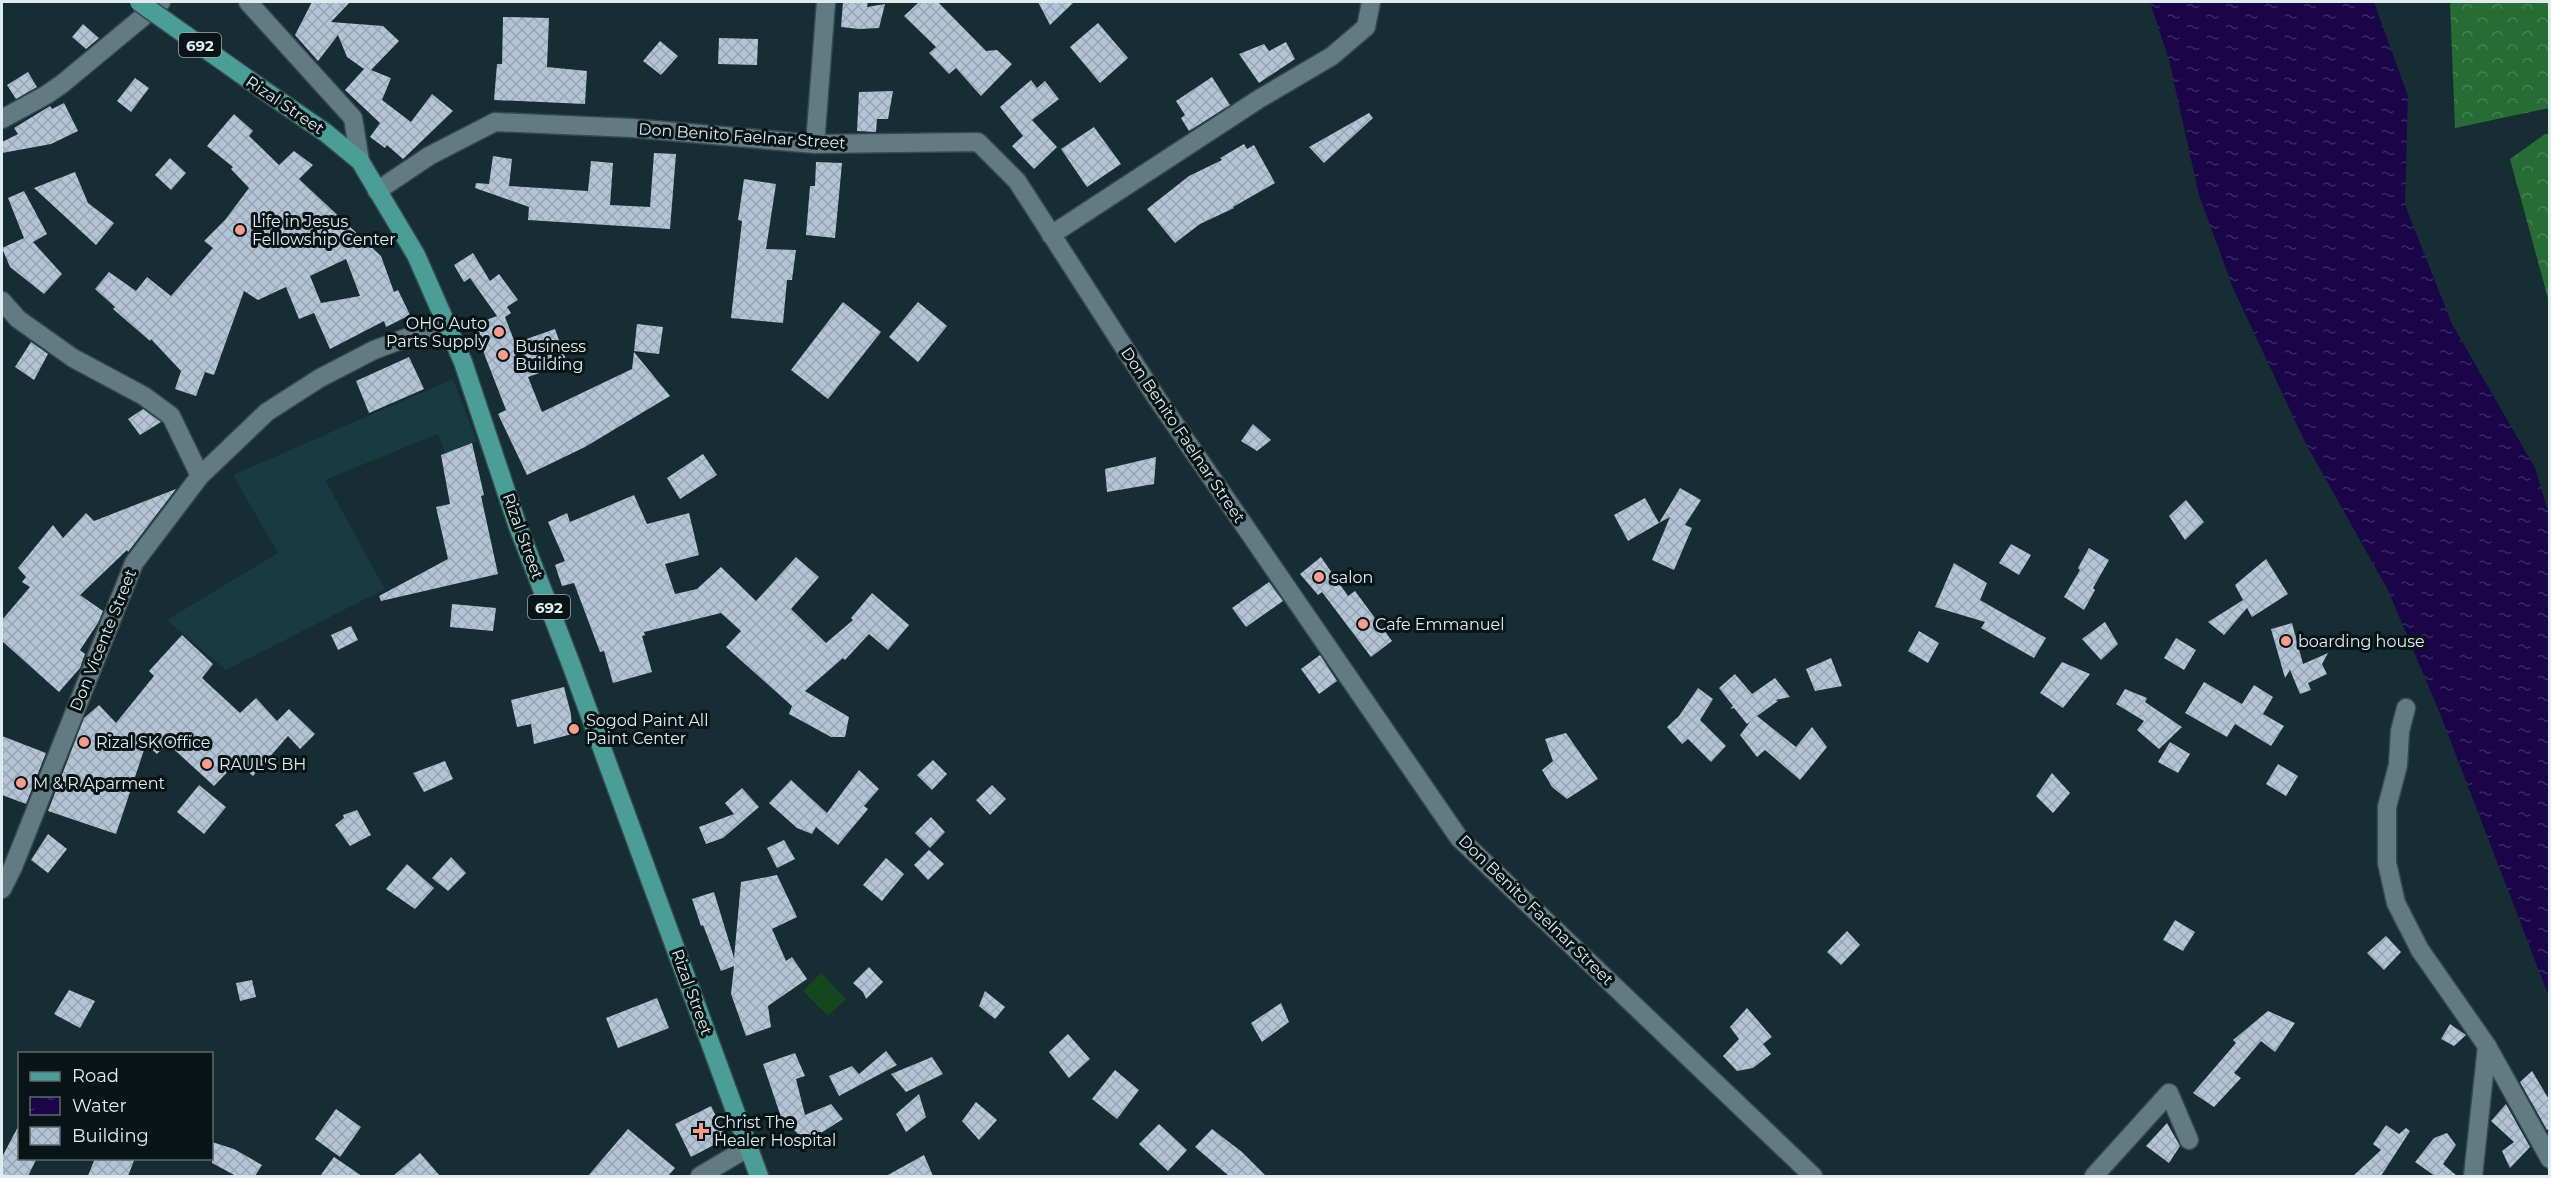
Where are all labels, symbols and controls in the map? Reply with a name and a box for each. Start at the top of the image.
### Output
road number: 692 [179,33,221,57]
street label: Rizal Street [242,72,328,138]
street label: Don Benito Faelnar Street [638,119,847,153]
place label: Life in Jesus Fellowship Center [252,212,396,249]
marker: Life in Jesus Fellowship Center [233,223,247,237]
place label: OHG Auto Parts Supply [386,314,487,351]
marker: OHG Auto Parts Supply [492,325,506,339]
place label: Business Building [515,337,586,374]
street label: Don Benito Faelnar Street [1117,344,1249,527]
marker: Business Building [496,348,510,362]
street label: Rizal Street [499,490,548,582]
street label: Don Vicente Street [66,566,140,714]
place label: salon [1331,568,1373,587]
marker: salon [1312,570,1326,584]
road number: 692 [528,595,570,619]
place label: Cafe Emmanuel [1375,615,1504,634]
marker: Cafe Emmanuel [1356,617,1370,631]
place label: boarding house [2298,632,2425,651]
marker: boarding house [2279,634,2293,648]
place label: Sogod Paint All Paint Center [586,711,708,748]
marker: Sogod Paint All Paint Center [567,722,581,736]
place label: Rizal SK Office [96,733,211,752]
marker: Rizal SK Office [77,735,91,749]
place label: RAUL'S BH [219,755,306,774]
marker: RAUL'S BH [200,757,214,771]
place label: M & R Aparment [33,774,166,793]
marker: M & R Aparment [14,776,28,790]
street label: Don Benito Faelnar Street [1455,831,1618,989]
street label: Rizal Street [668,946,717,1038]
legend [18,1052,213,1160]
text: Road [72,1065,119,1087]
text: Water [72,1095,127,1117]
place label: Christ The Healer Hospital [714,1113,836,1150]
marker: Christ The Healer Hospital [692,1122,710,1140]
text: Building [72,1125,149,1147]

